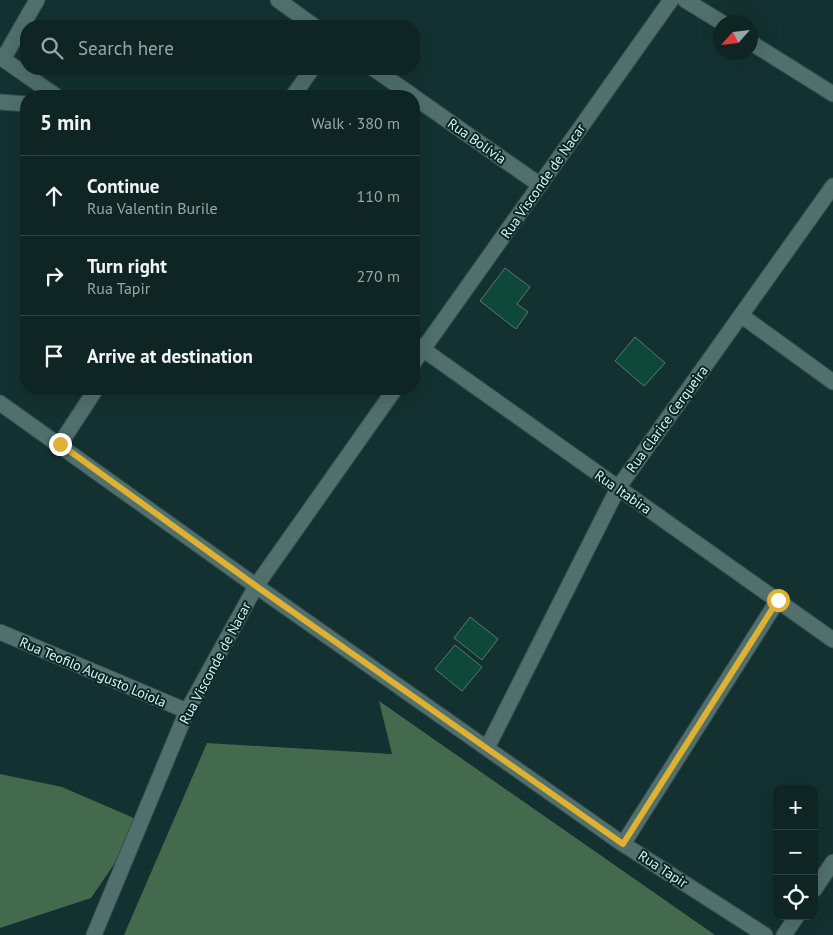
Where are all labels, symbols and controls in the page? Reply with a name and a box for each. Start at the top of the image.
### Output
north arrow [713,15,758,60]
search box [20,20,420,75]
icon: search [38,34,66,62]
text: Search here [78,36,174,60]
text: 5 min [40,109,91,136]
text: Walk · 380 m [311,113,400,133]
street label: Rua Bolívia [444,114,510,168]
street label: Rua Visconde de Nacar [497,120,589,242]
text: Continue [87,174,159,198]
icon: ahead [40,182,68,210]
text: 110 m [357,186,400,206]
text: Rua Valentin Burile [87,198,218,218]
text: Turn right [87,254,167,278]
icon: right [40,262,68,290]
text: 270 m [357,266,400,286]
text: Rua Tapir [87,278,150,298]
icon: arrive [40,342,68,370]
text: Arrive at destination [87,344,253,368]
street label: Rua Clarice Cerqueira [622,362,712,476]
route end [49,433,72,456]
street label: Rua Itabira [591,466,655,518]
route start [767,589,790,612]
street label: Rua Visconde de Nacar [175,599,255,727]
street label: Rua Teofilo Augusto Loiola [17,633,169,711]
map controls [773,785,818,920]
button: + [773,785,818,830]
button: − [773,830,818,875]
street label: Rua Tapir [635,846,691,892]
button: locate [773,875,818,920]

